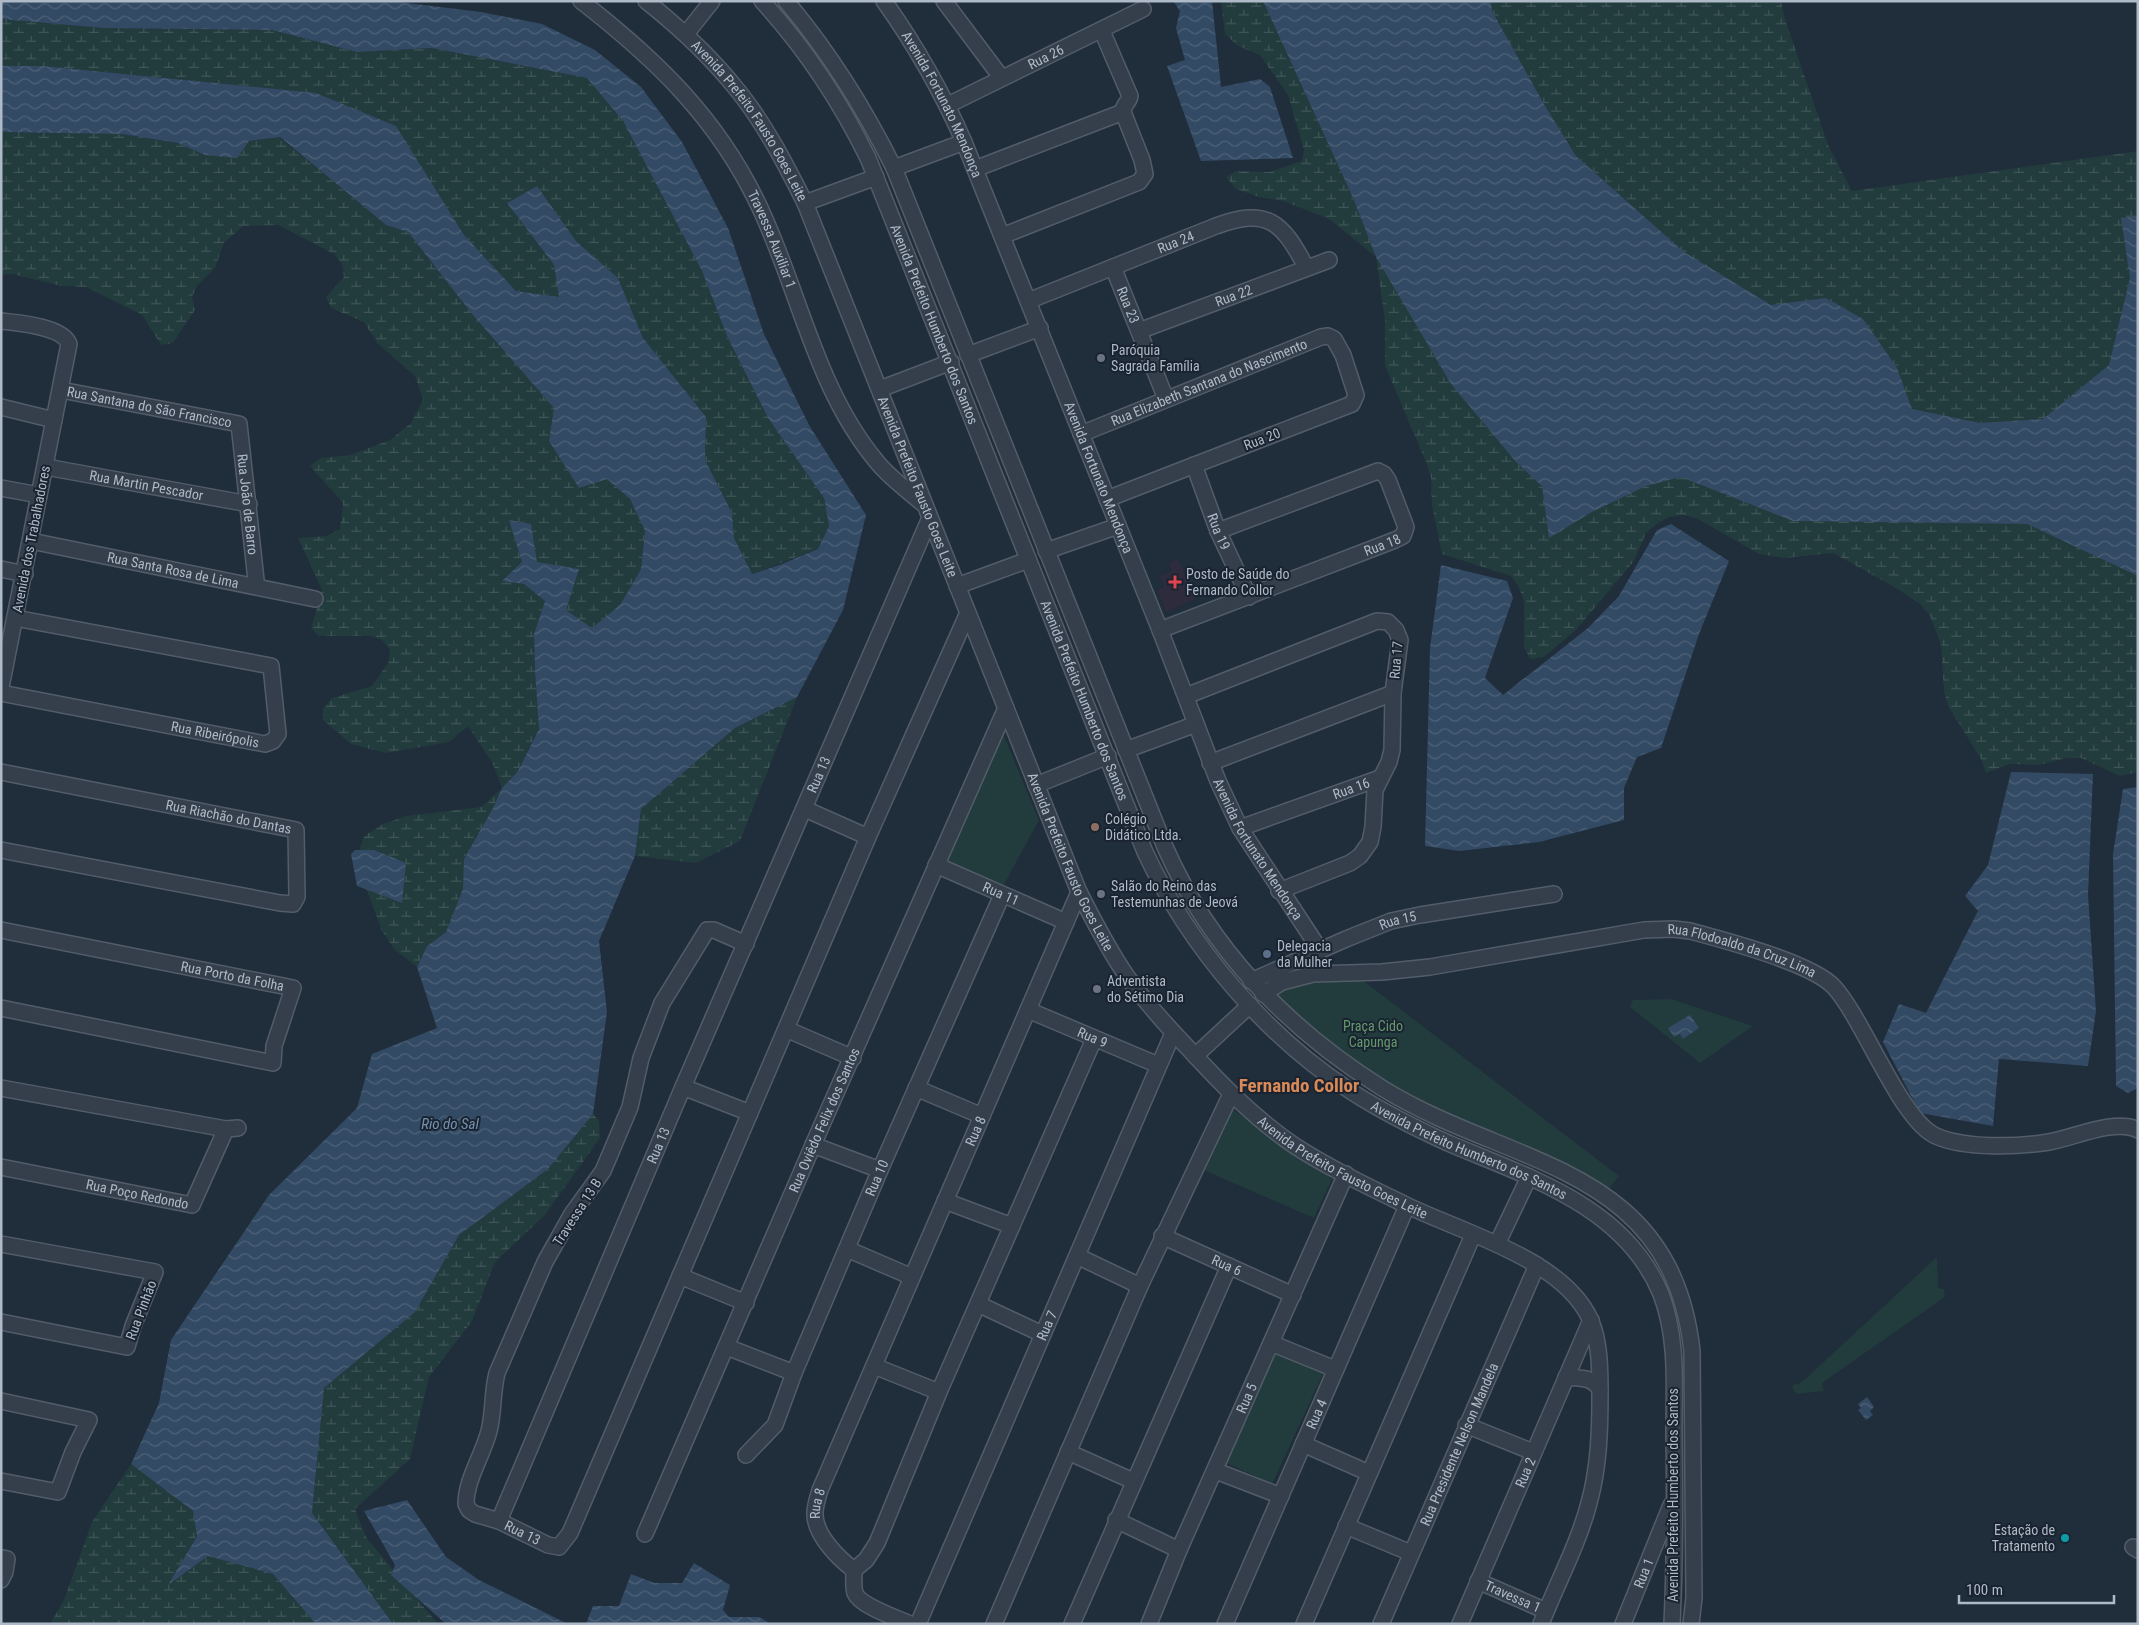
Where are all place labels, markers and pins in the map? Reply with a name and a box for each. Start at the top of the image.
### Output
place label: Paróquia Sagrada Família [1111,342,1200,374]
marker: Paróquia Sagrada Família [1095,352,1107,364]
place label: Posto de Saúde do Fernando Collor [1186,566,1289,598]
marker: Posto de Saúde do Fernando Collor [1168,575,1182,589]
place label: Colégio Didático Ltda. [1105,811,1182,843]
marker: Colégio Didático Ltda. [1089,821,1101,833]
place label: Salão do Reino das Testemunhas de Jeová [1111,878,1238,910]
marker: Salão do Reino das Testemunhas de Jeová [1095,888,1107,900]
place label: Delegacia da Mulher [1277,938,1332,970]
marker: Delegacia da Mulher [1261,948,1273,960]
place label: Adventista do Sétimo Dia [1107,973,1184,1005]
marker: Adventista do Sétimo Dia [1091,983,1103,995]
place label: Estação de Tratamento [1992,1522,2055,1554]
marker: Estação de Tratamento [2059,1532,2071,1544]

